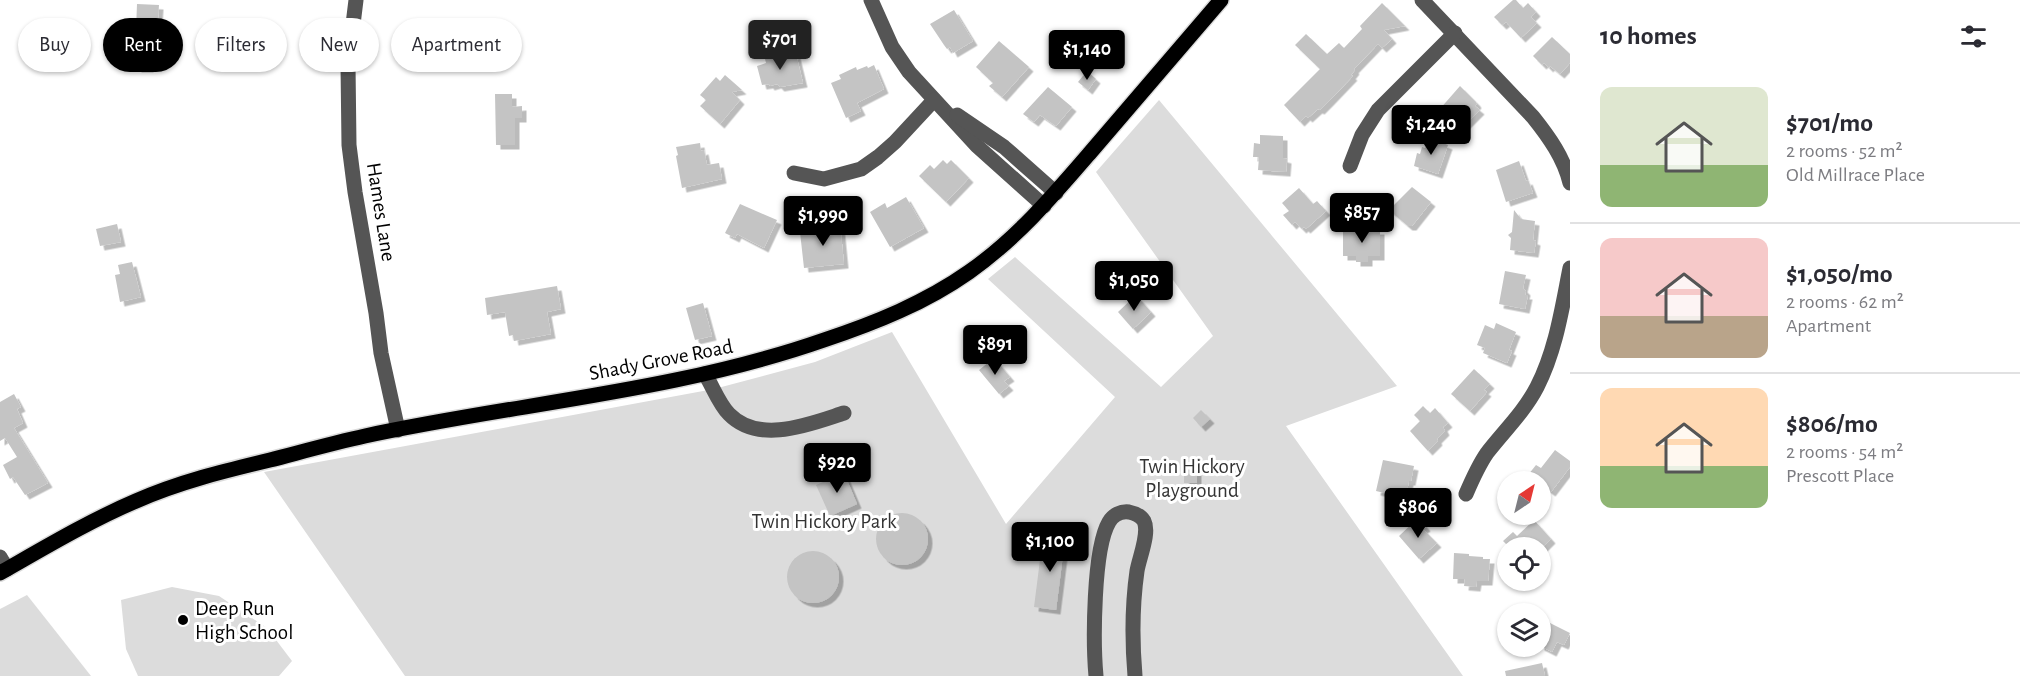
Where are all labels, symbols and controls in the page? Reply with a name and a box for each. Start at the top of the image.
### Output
chip: Buy [18,18,91,72]
chip: Rent [103,18,183,72]
chip: Filters [195,18,287,72]
chip: New [299,18,379,72]
chip: Apartment [391,18,522,72]
pin: $701 [744,20,816,71]
icon: filters [1957,20,1990,53]
text: 10 homes [1600,23,1697,49]
text: $701 [762,29,798,49]
pin: $1,140 [1038,30,1136,81]
text: $1,140 [1063,39,1111,59]
pin: $1,240 [1382,105,1480,156]
text: $701/mo [1786,110,1873,136]
icon: home [1648,111,1720,183]
text: $1,240 [1406,114,1456,134]
text: 2 rooms · 52 m² [1786,141,1903,161]
street label: Hames Lane [363,161,399,263]
text: Old Millrace Place [1786,165,1925,185]
pin: $857 [1326,193,1398,244]
pin: $1,990 [774,196,872,247]
text: $857 [1344,202,1380,222]
text: $1,990 [798,205,848,225]
pin: $1,050 [1085,261,1183,312]
text: $1,050/mo [1786,261,1893,287]
icon: home [1648,262,1720,334]
text: $1,050 [1109,270,1159,290]
text: 2 rooms · 62 m² [1786,292,1904,312]
text: Apartment [1786,316,1871,336]
pin: $891 [959,325,1031,376]
text: $891 [977,334,1013,354]
street label: Shady Grove Road [587,336,735,384]
text: $806/mo [1786,411,1878,437]
icon: home [1648,412,1720,484]
text: 2 rooms · 54 m² [1786,442,1903,462]
pin: $920 [801,443,873,494]
text: $920 [818,452,856,472]
park label: Twin Hickory Playground [1139,456,1245,501]
text: Prescott Place [1786,466,1894,486]
north arrow [1497,471,1551,525]
map controls [1497,471,1551,657]
pin: $806 [1382,488,1454,539]
text: $806 [1399,497,1437,517]
park label: Twin Hickory Park [751,511,897,532]
pin: $1,100 [1001,522,1099,573]
text: $1,100 [1026,531,1074,551]
button: locate [1497,537,1551,591]
place label: Deep Run High School [195,598,293,643]
button: layers [1497,603,1551,657]
marker: Deep Run High School [176,613,190,627]

